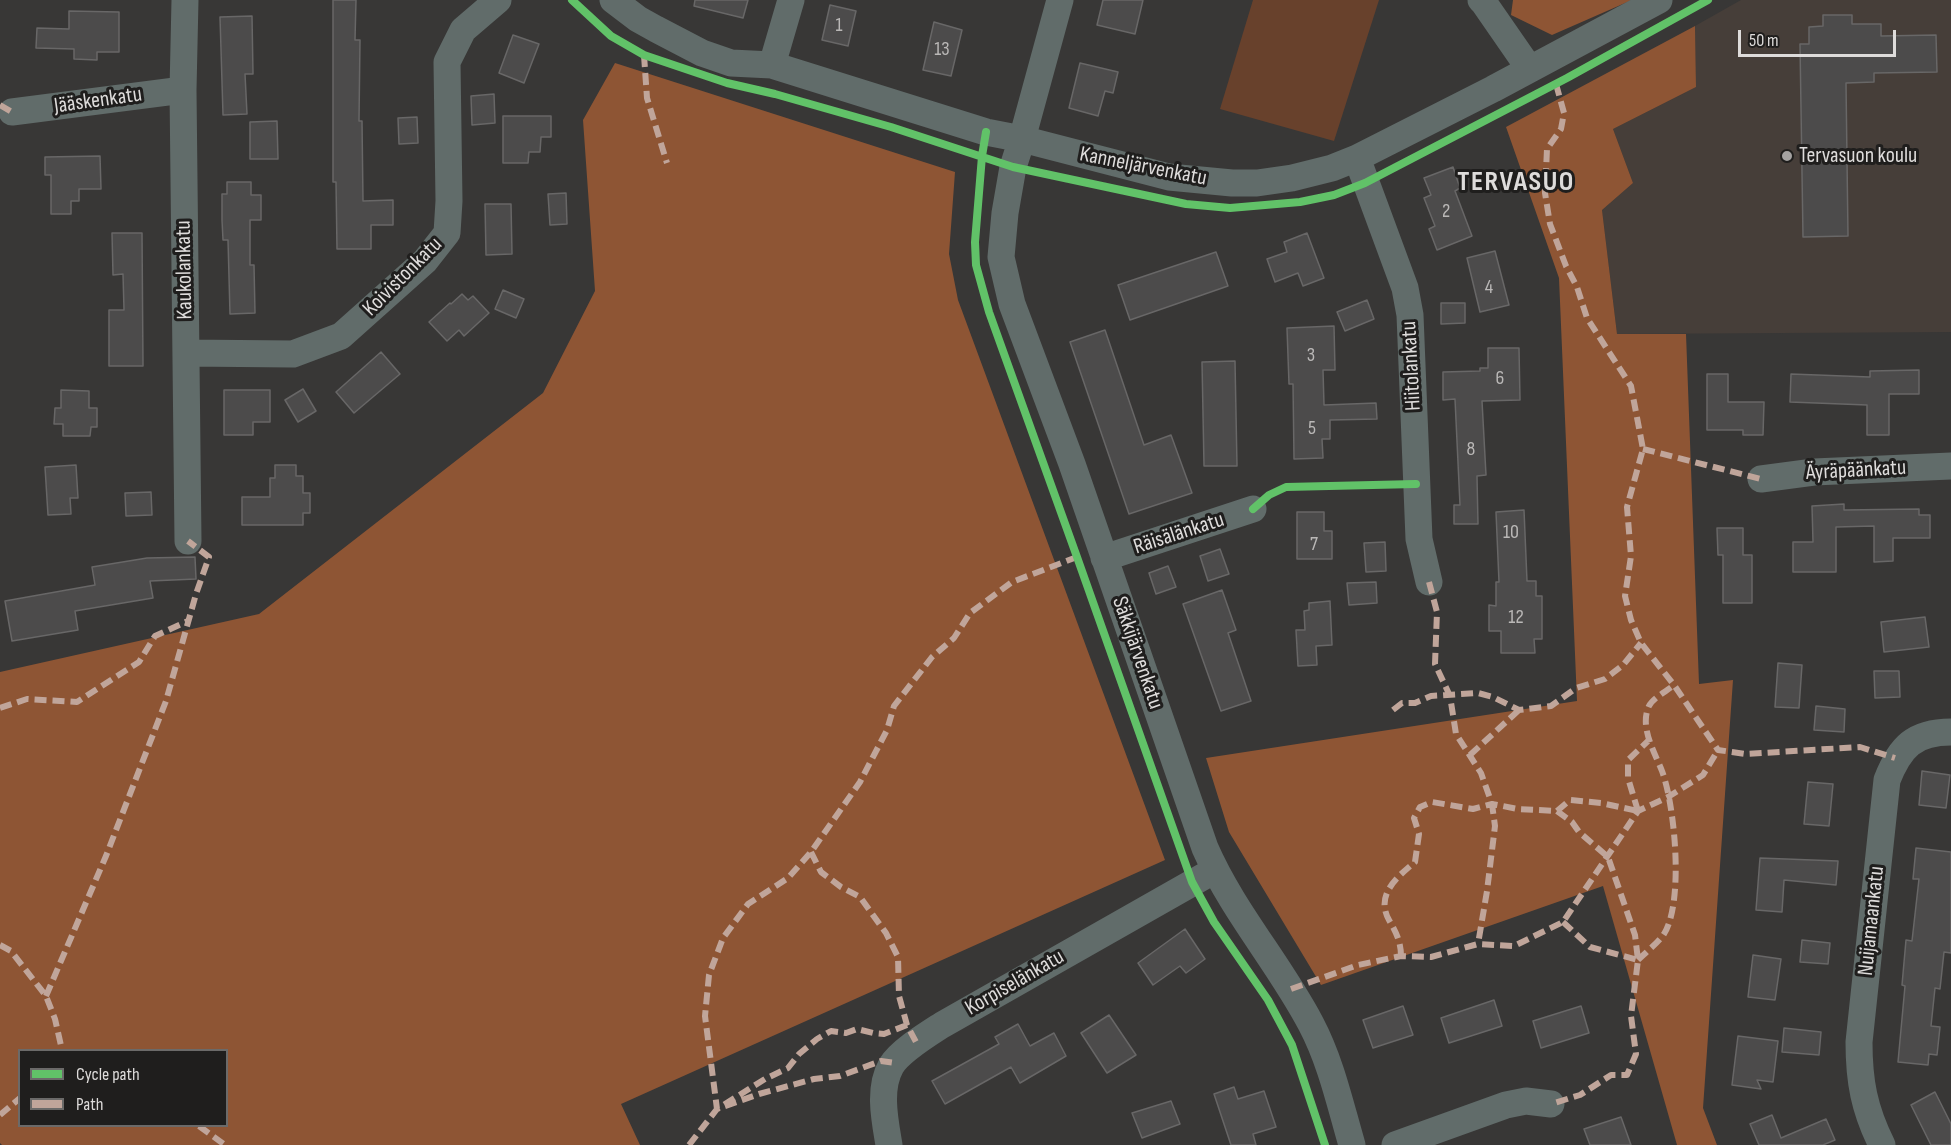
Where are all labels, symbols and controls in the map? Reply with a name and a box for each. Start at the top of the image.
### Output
house number: 1 [836,14,842,38]
scale bar [1741,18,1898,56]
text: 50 m [1749,30,1779,51]
house number: 13 [934,38,950,62]
street label: Jääskenkatu [52,82,144,120]
street label: Kanneljärvenkatu [1077,142,1209,192]
place label: Tervasuon koulu [1799,143,1917,169]
marker: Tervasuon koulu [1780,149,1794,163]
district label: TERVASUO [1457,166,1575,200]
house number: 2 [1442,200,1450,224]
street label: Kaukolankatu [171,220,199,320]
street label: Koivistonkatu [358,232,448,322]
house number: 4 [1485,276,1493,300]
street label: Hiitolankatu [1396,320,1428,412]
house number: 3 [1307,344,1315,368]
house number: 6 [1496,367,1504,391]
house number: 5 [1308,417,1316,441]
house number: 8 [1467,438,1475,462]
street label: Äyräpäänkatu [1805,455,1907,487]
street label: Räisälänkatu [1130,507,1228,561]
house number: 10 [1503,521,1519,545]
house number: 7 [1310,533,1318,557]
street label: Säkkijärvenkatu [1105,593,1169,713]
house number: 12 [1508,606,1524,630]
street label: Nuijamaankatu [1853,865,1891,977]
street label: Korpiselänkatu [961,944,1069,1022]
legend [18,1049,228,1127]
text: Cycle path [76,1064,140,1085]
text: Path [76,1094,104,1115]

